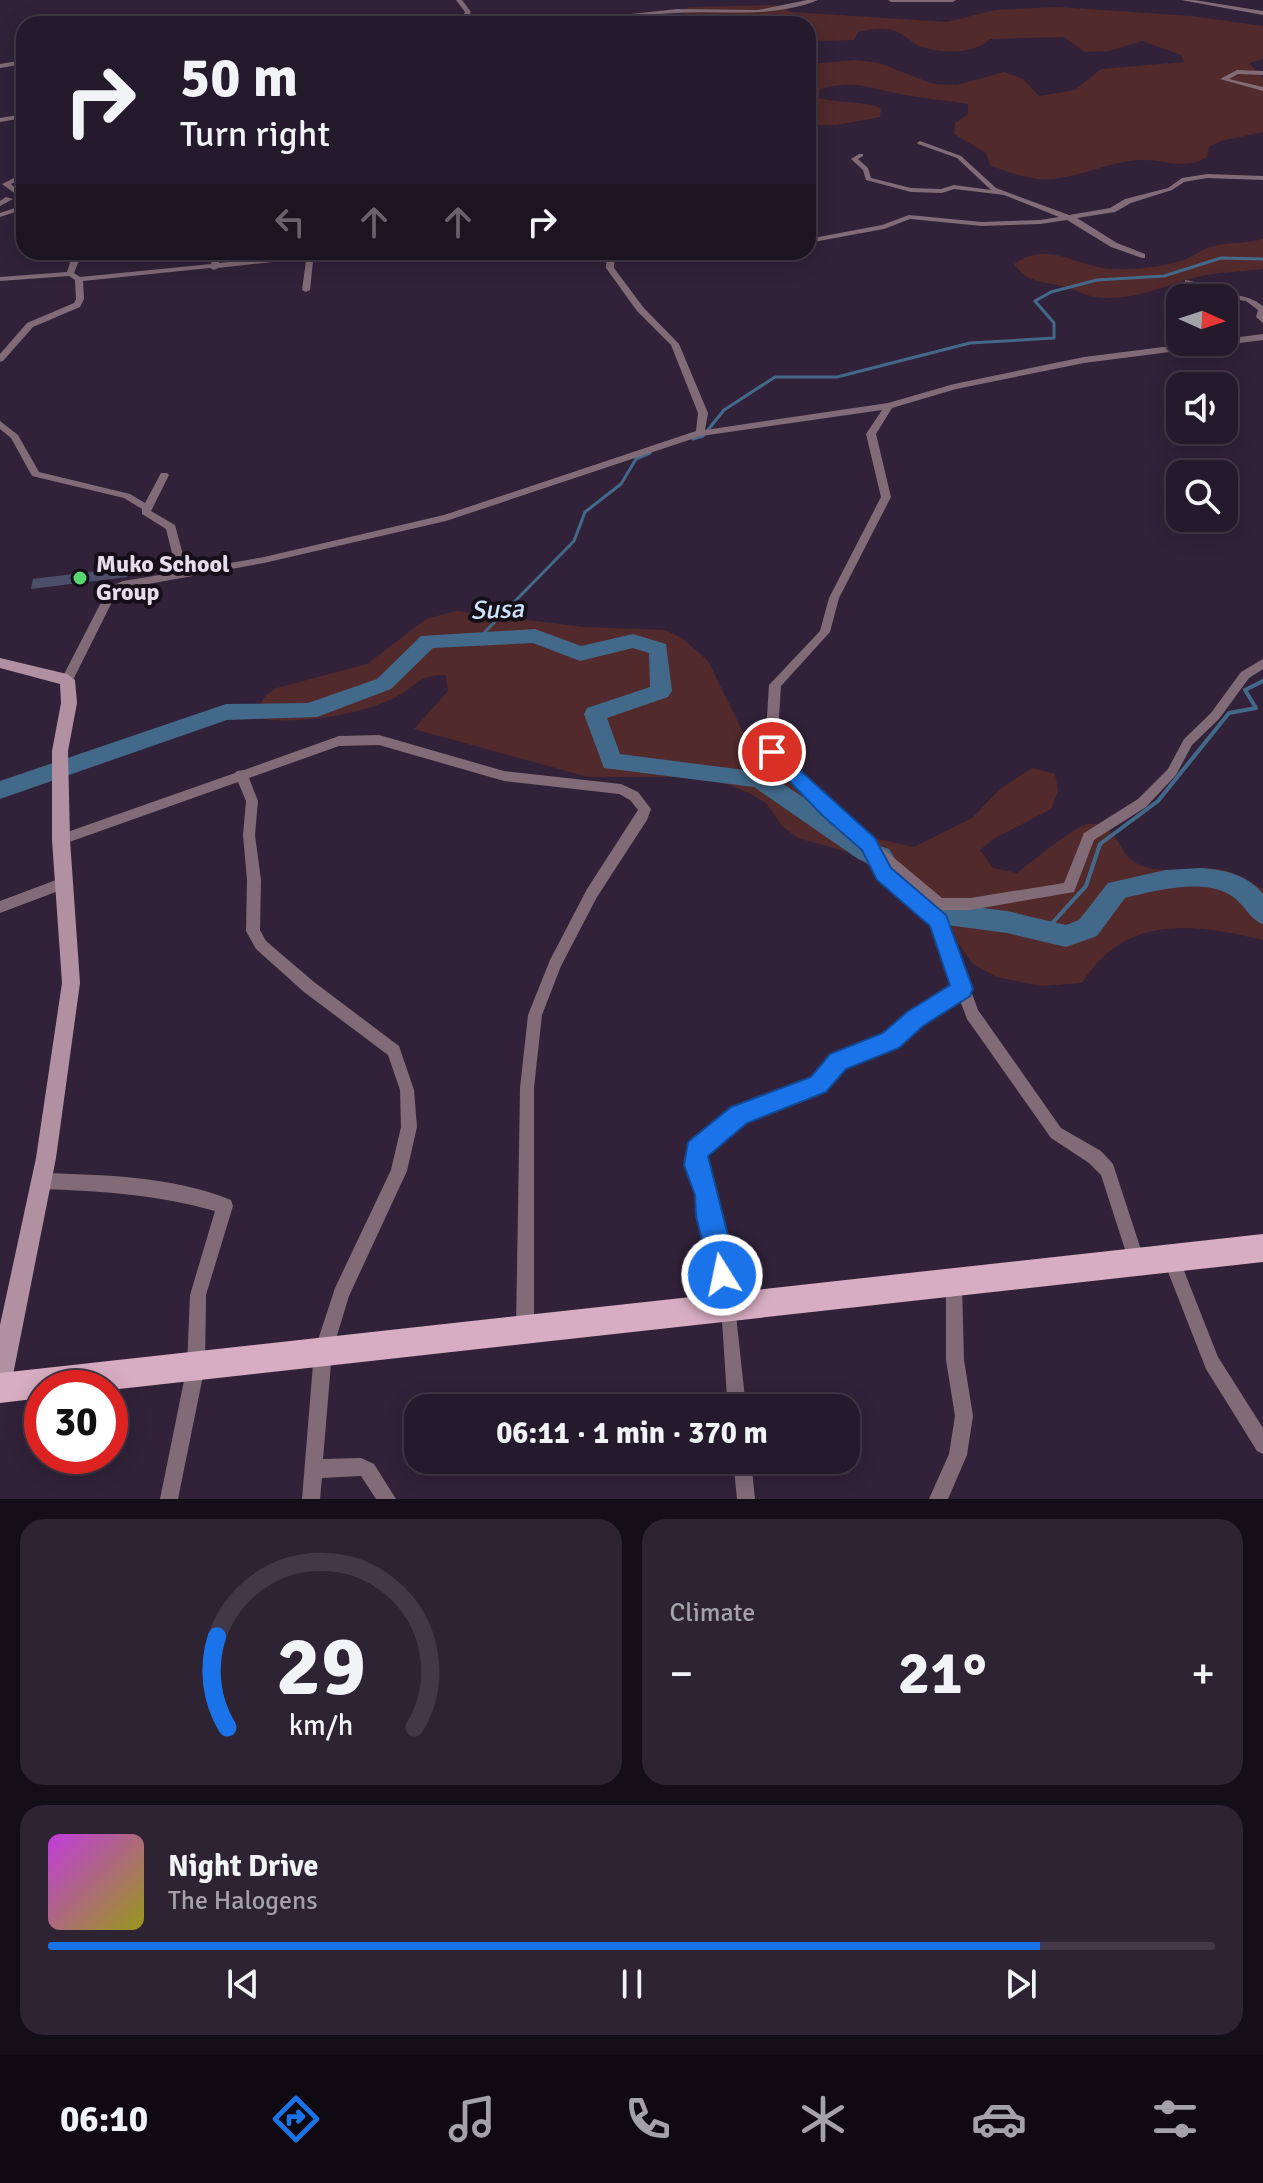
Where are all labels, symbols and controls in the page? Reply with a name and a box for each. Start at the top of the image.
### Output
text: 50 m [180,43,298,112]
icon: right [48,48,152,152]
text: Turn right [180,112,330,157]
icon: left [268,200,312,244]
icon: ahead [352,200,396,244]
icon: ahead [436,200,480,244]
icon: right [520,200,564,244]
north arrow [1166,284,1238,356]
map controls [1166,284,1238,532]
button: sound [1166,372,1238,444]
button: search [1166,460,1238,532]
place label: Muko School Group [96,549,230,607]
marker: Muko School Group [71,569,89,587]
water label: Susa [470,593,525,627]
pin [738,718,806,786]
icon: arrive [750,730,794,774]
position arrow [680,1233,764,1317]
speed limit sign: 30 [24,1370,128,1474]
text: 06:11 · 1 min · 370 m [496,1415,768,1452]
text: Climate [670,1597,755,1629]
text: 29 [276,1616,366,1718]
text: 21° [898,1637,987,1711]
text: − [670,1647,693,1701]
text: + [1191,1647,1215,1701]
text: km/h [288,1708,353,1743]
text: Night Drive [168,1848,318,1885]
text: The Halogens [168,1885,318,1917]
icon: previous [221,1962,265,2006]
icon: pause [610,1962,654,2006]
icon: next [999,1962,1043,2006]
icon: directions [268,2091,324,2147]
icon: music [444,2091,500,2147]
icon: phone [620,2091,676,2147]
icon: climate [795,2091,851,2147]
icon: car [971,2091,1027,2147]
icon: filters [1147,2091,1203,2147]
text: 06:10 [60,2097,148,2142]

